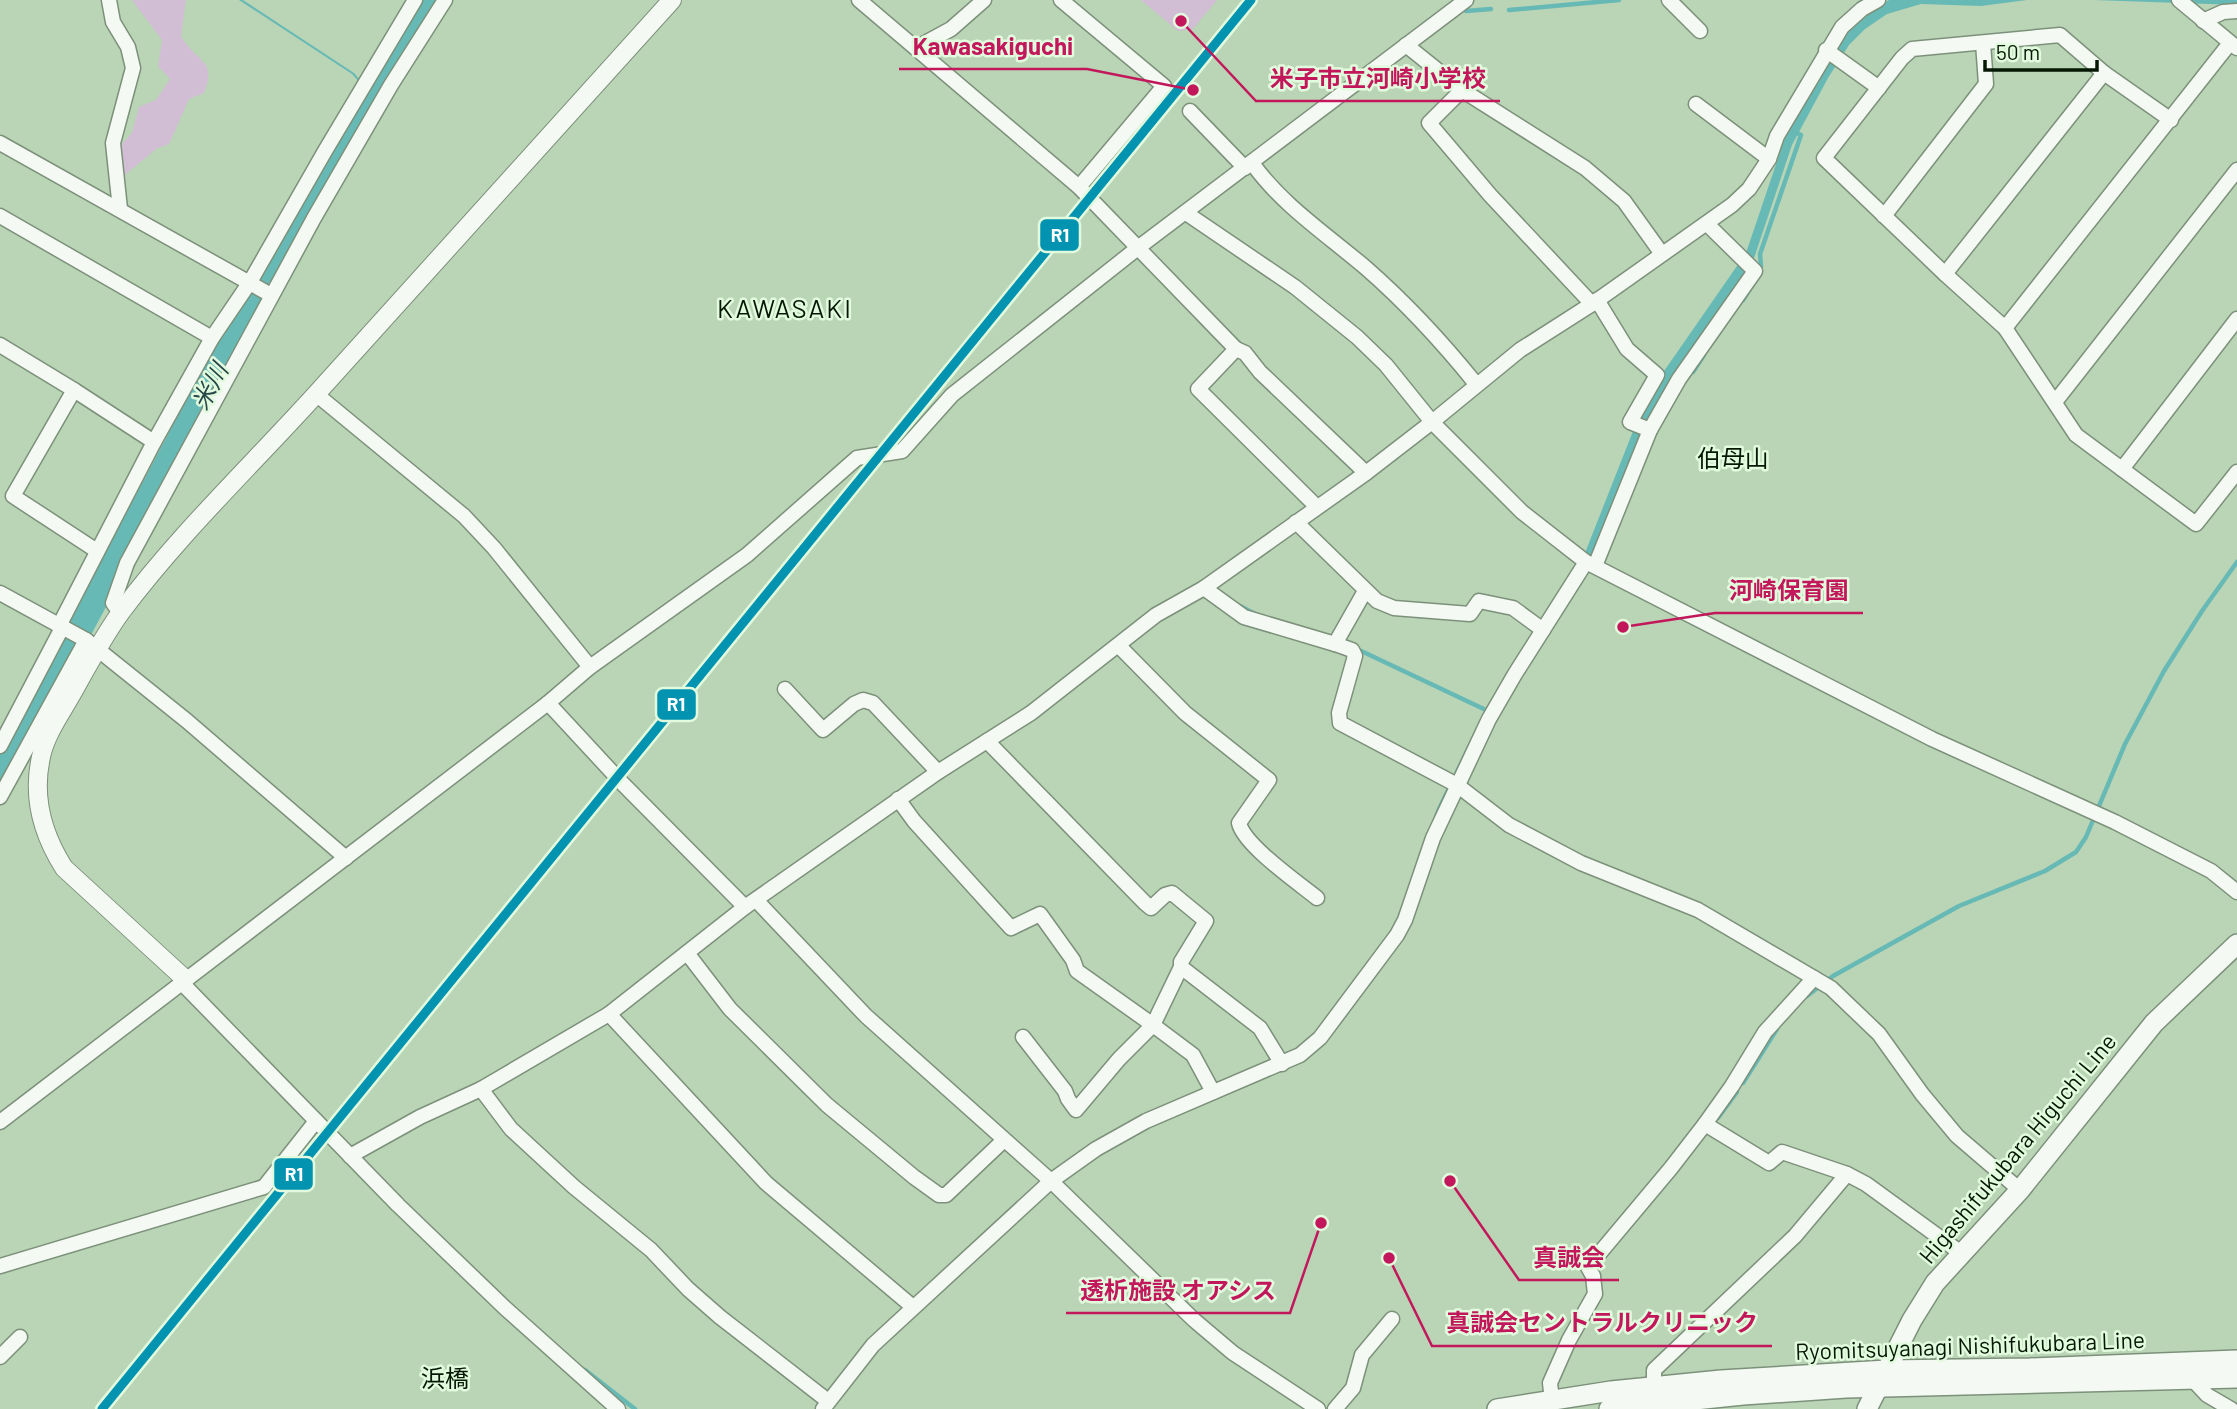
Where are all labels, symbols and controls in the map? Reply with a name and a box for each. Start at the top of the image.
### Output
callout: Kawasakiguchi [899,24,1087,69]
scale bar [1985,28,2097,72]
text: Kawasakiguchi [913,31,1073,60]
text: 50 m [1996,39,2040,64]
callout: 米子市立河崎小学校 [1256,56,1500,101]
text: 米子市立河崎小学校 [1270,63,1486,92]
line badge: R1 [1039,218,1080,252]
text: R1 [1051,223,1069,246]
district label: KAWASAKI [717,292,853,323]
water label: 米川 [185,355,234,414]
district label: 伯母山 [1697,443,1769,472]
callout: 河崎保育園 [1715,568,1863,613]
text: 河崎保育園 [1729,575,1849,604]
line badge: R1 [656,688,697,721]
text: R1 [667,692,685,715]
street label: Higashifukubara Higuchi Line [1913,1027,2121,1269]
line badge: R1 [273,1157,314,1191]
text: R1 [285,1162,303,1185]
callout: 真誠会 [1519,1235,1619,1280]
text: 真誠会 [1533,1242,1605,1271]
callout: 透析施設 オアシス [1066,1268,1290,1313]
text: 透析施設 オアシス [1080,1275,1276,1304]
callout: 真誠会セントラルクリニック [1432,1301,1772,1346]
text: 真誠会セントラルクリニック [1446,1307,1758,1336]
street label: Ryomitsuyanagi Nishifukubara Line [1795,1325,2145,1365]
district label: 浜橋 [421,1363,469,1392]

